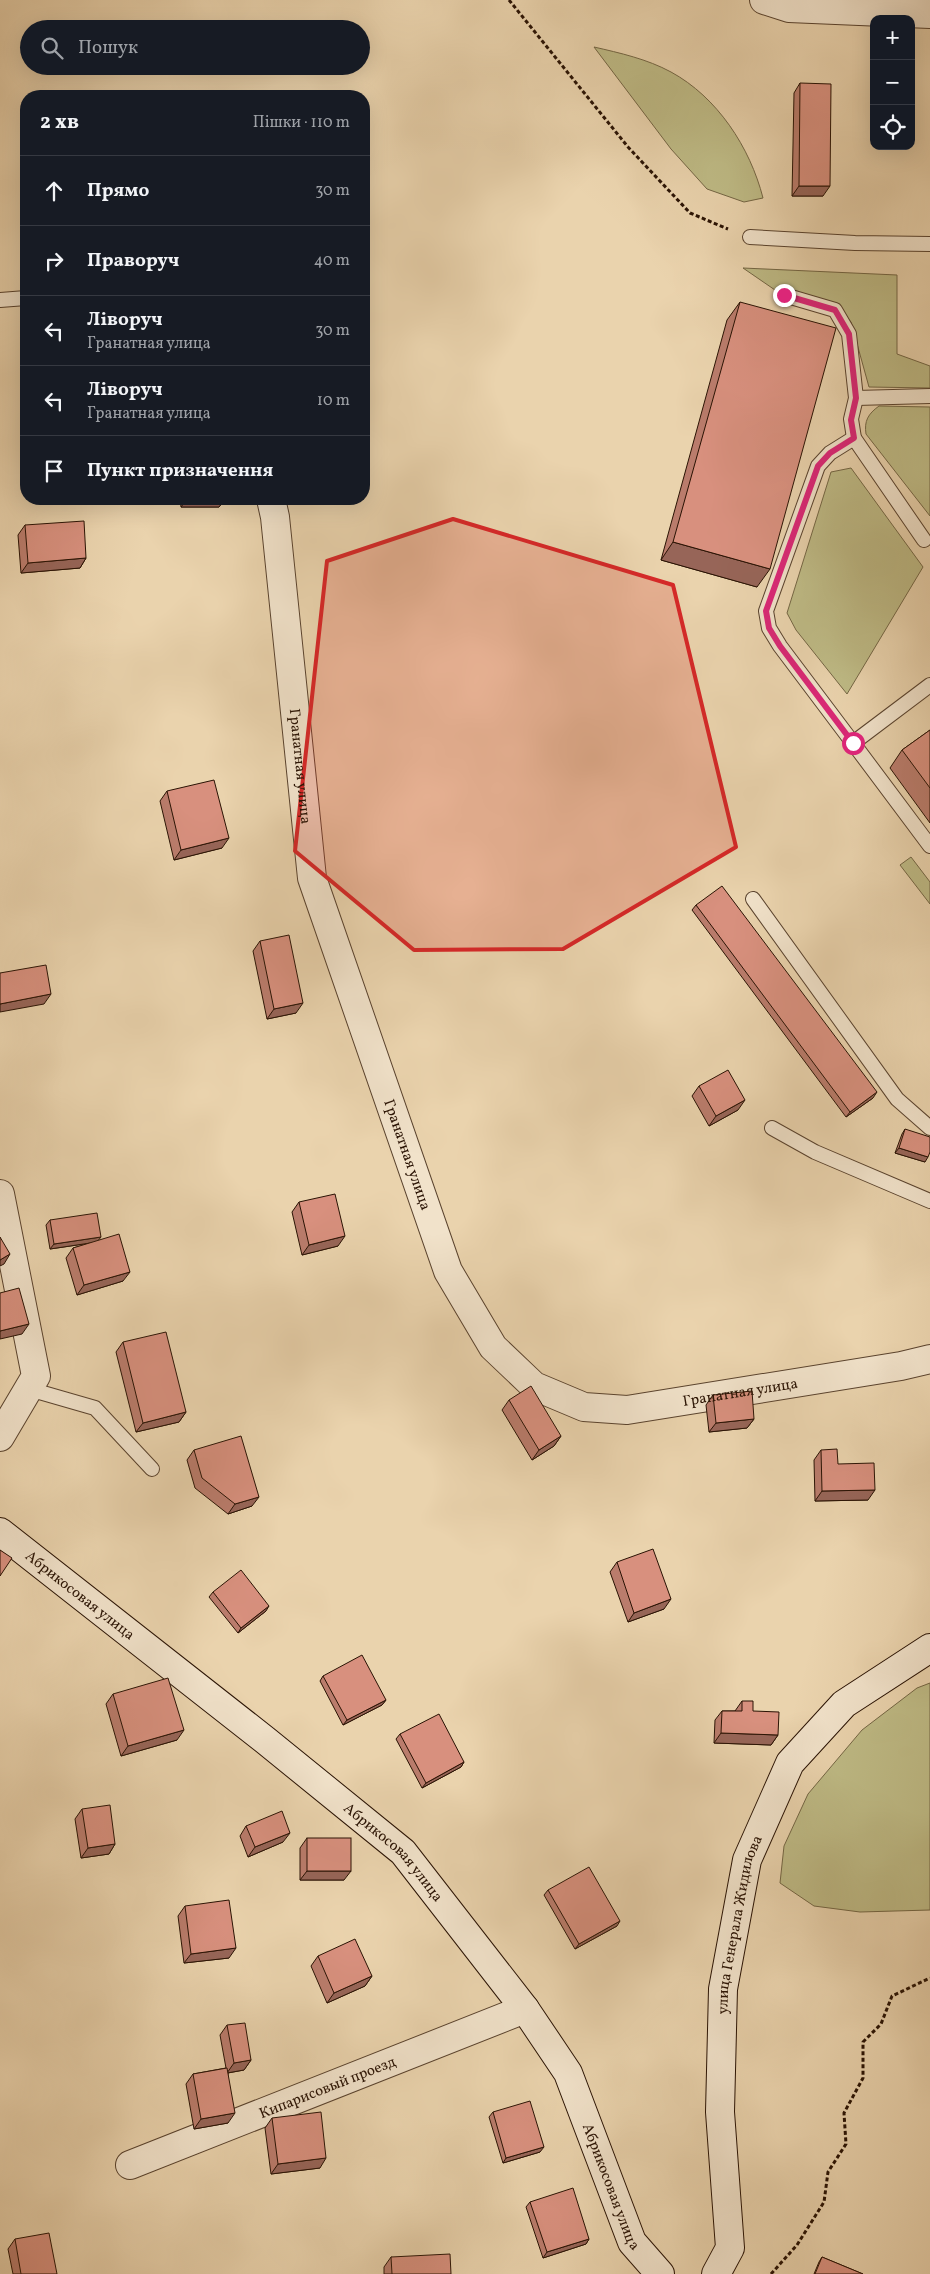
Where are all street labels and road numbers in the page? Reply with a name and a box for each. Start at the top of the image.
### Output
street label: Гранатная улица [283,708,315,825]
street label: Гранатная улица [377,1097,435,1213]
street label: Гранатная улица [681,1374,799,1413]
street label: Абрикосовая улица [20,1547,139,1646]
street label: Абрикосовая улица [338,1799,447,1907]
street label: улица Генерала Жидилова [713,1832,769,2015]
street label: Кипарисовый проезд [256,2052,400,2125]
street label: Абрикосовая улица [576,2121,644,2256]

